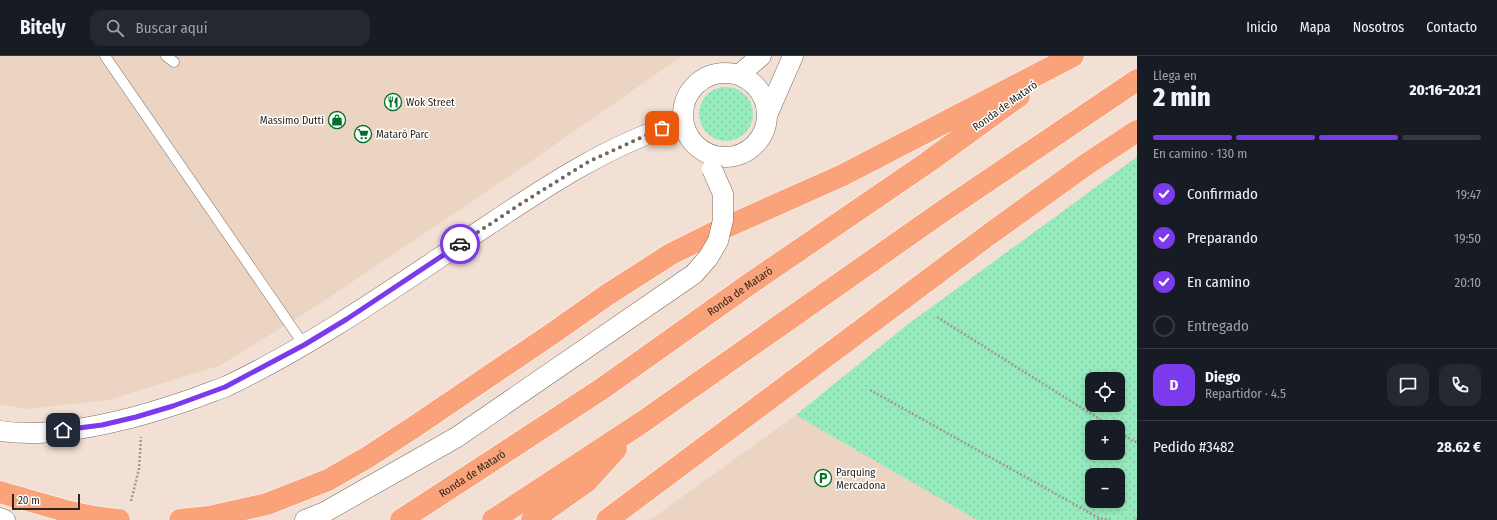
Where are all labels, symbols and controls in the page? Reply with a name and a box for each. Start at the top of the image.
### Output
search box [90,10,370,46]
text: Bitely [20,16,66,39]
icon: search [104,17,126,39]
text: Buscar aquí [136,19,207,37]
text: Inicio [1246,19,1278,36]
text: Mapa [1300,19,1331,36]
text: Nosotros [1353,19,1404,36]
text: Contacto [1426,19,1477,36]
text: Llega en [1153,68,1197,83]
street label: Ronda de Mataró [970,78,1040,134]
text: 20:16–20:21 [1410,81,1481,99]
text: 2 min [1153,82,1211,113]
restaurant icon: Wok Street [383,92,403,112]
place label: Wok Street [406,96,455,109]
shop icon: Massimo Dutti [327,110,347,130]
pin [645,111,679,145]
place label: Massimo Dutti [260,114,324,127]
icon: bag [651,117,673,139]
supermarket icon: Mataró Parc [353,124,373,144]
place label: Mataró Parc [376,128,429,141]
text: En camino · 130 m [1153,146,1247,161]
icon: check [1153,183,1175,205]
text: Confirmado [1187,185,1258,203]
text: 19:47 [1456,187,1481,202]
courier [440,224,480,264]
icon: check [1153,227,1175,249]
text: Preparando [1187,229,1258,247]
text: 19:50 [1454,231,1481,246]
icon: car [449,233,471,255]
street label: Ronda de Mataró [705,264,775,318]
icon: check [1153,271,1175,293]
text: En camino [1187,273,1250,291]
text: 20:10 [1454,275,1481,290]
text: Entregado [1187,317,1249,335]
button: chat [1387,364,1429,406]
button: phone [1439,364,1481,406]
text: Diego [1205,368,1241,386]
map controls [1085,372,1125,508]
button: locate [1085,372,1125,412]
text: D [1170,376,1178,394]
text: Repartidor · 4.5 [1205,386,1286,401]
pin [46,413,80,447]
icon: home [52,419,74,441]
button: + [1085,420,1125,460]
text: Pedido #3482 [1153,438,1234,456]
text: 28.62 € [1437,438,1481,456]
street label: Ronda de Mataró [436,447,508,500]
place label: Parquing Mercadona [836,466,886,492]
parking icon: Parquing Mercadona [813,468,833,488]
button: − [1085,468,1125,508]
scale bar [12,492,80,511]
text: 20 m [18,494,40,507]

